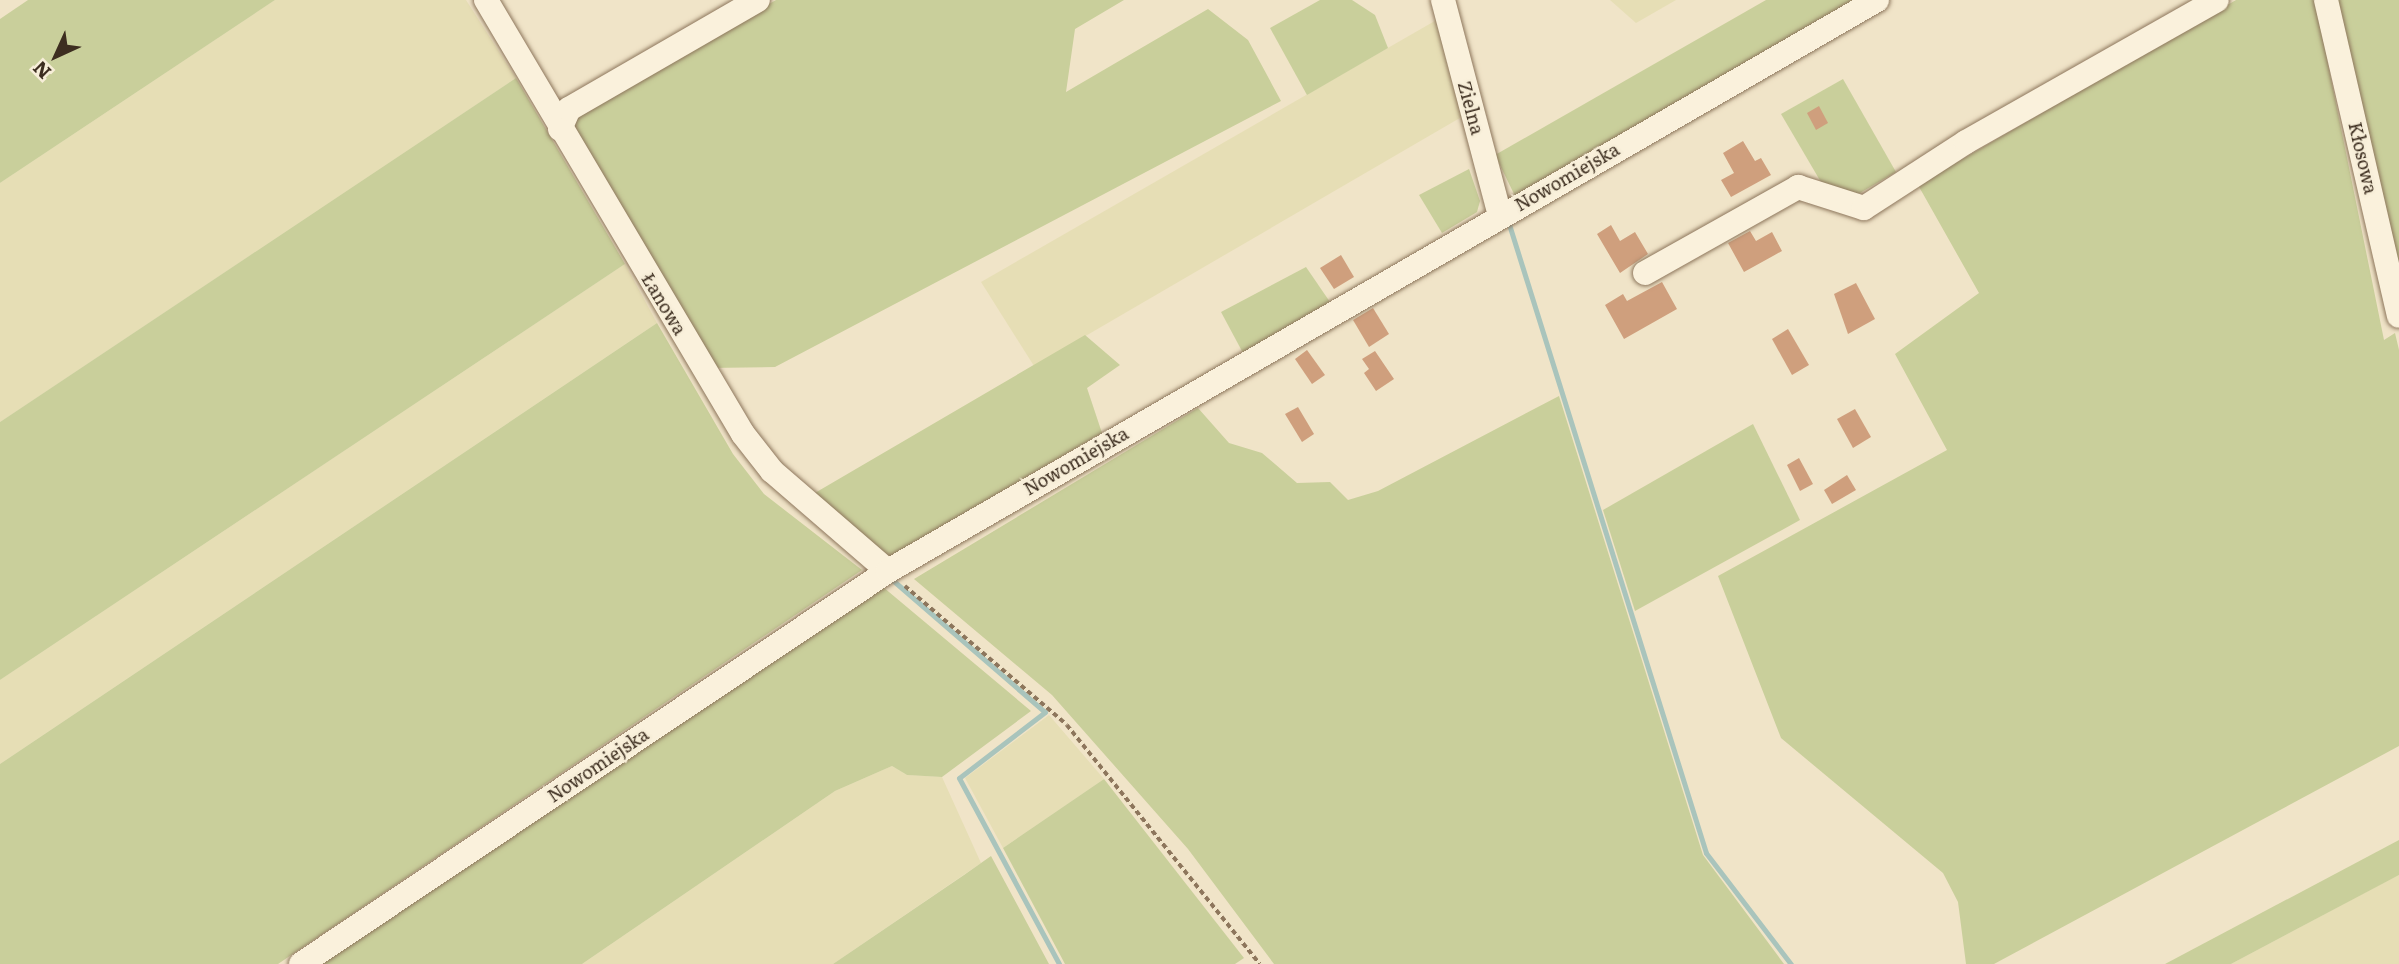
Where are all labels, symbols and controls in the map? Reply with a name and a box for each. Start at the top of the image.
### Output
north arrow [21,21,91,91]
text: N [26,55,57,86]
street label: Zielna [1454,79,1488,137]
street label: Kłosowa [2344,120,2382,196]
street label: Nowomiejska [1511,138,1623,216]
street label: Łanowa [637,269,691,339]
street label: Nowomiejska [1020,422,1132,500]
street label: Nowomiejska [543,723,653,807]

